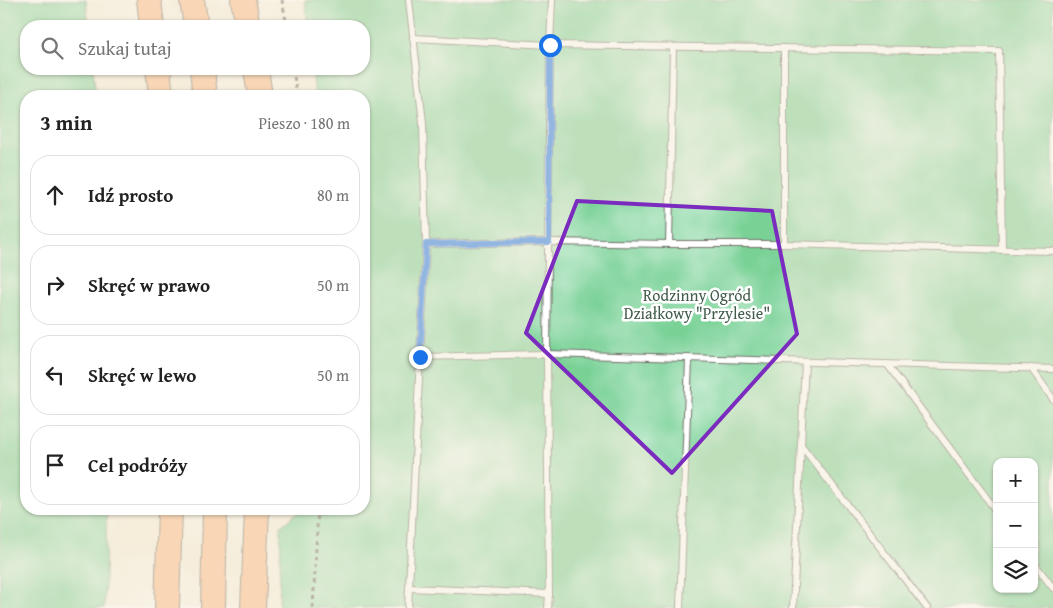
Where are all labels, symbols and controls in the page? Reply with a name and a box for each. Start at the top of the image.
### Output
search box [20,20,370,75]
icon: search [38,34,66,62]
text: Szukaj tutaj [78,34,172,62]
route start [539,34,562,57]
text: 3 min [40,107,92,138]
text: Pieszo · 180 m [258,111,350,135]
icon: ahead [41,181,69,209]
text: Idź prosto [88,181,173,209]
text: 80 m [317,183,349,207]
icon: right [41,271,69,299]
text: Skręć w prawo [88,271,210,299]
text: 50 m [317,273,349,297]
park label: Rodzinny Ogród Działkowy "Przylesie" [624,283,770,325]
route end [409,346,432,369]
icon: left [41,361,69,389]
text: Skręć w lewo [88,361,196,389]
text: 50 m [317,363,349,387]
icon: arrive [41,451,69,479]
text: Cel podróży [88,451,188,479]
map controls [993,458,1038,593]
button: + [993,458,1038,503]
button: − [993,503,1038,548]
button: layers [993,548,1038,593]

